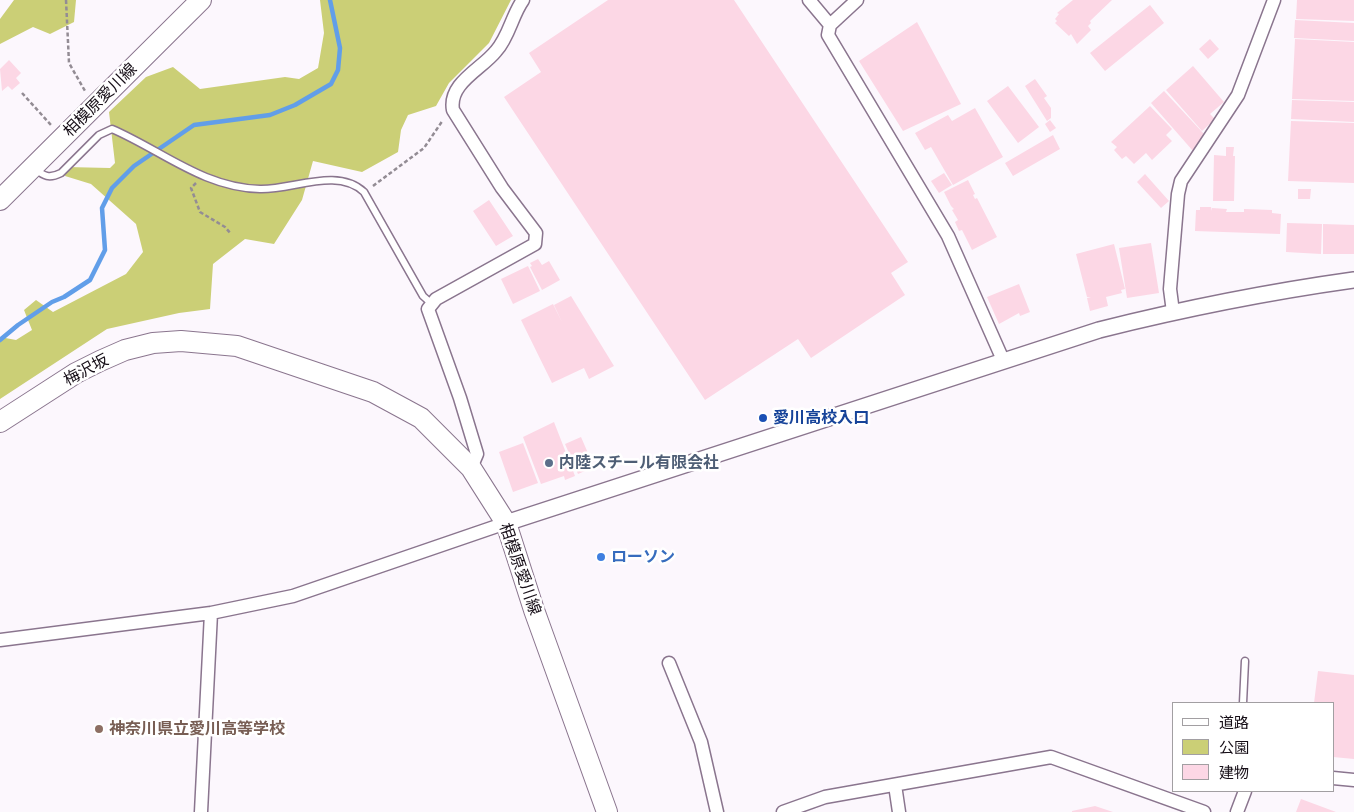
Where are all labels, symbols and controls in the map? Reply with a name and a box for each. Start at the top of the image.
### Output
street label: 相模原愛川線 [59,59,141,141]
street label: 梅沢坂 [60,350,112,390]
place label: 愛川高校入口 [773,408,869,428]
marker: 愛川高校入口 [757,412,769,424]
place label: 内陸スチール有限会社 [559,453,719,473]
marker: 内陸スチール有限会社 [543,457,555,469]
street label: 相模原愛川線 [495,520,545,618]
place label: ローソン [611,547,675,567]
marker: ローソン [595,551,607,563]
legend [1172,702,1334,792]
text: 道路 [1219,714,1249,731]
place label: 神奈川県立愛川高等学校 [109,719,285,739]
marker: 神奈川県立愛川高等学校 [93,723,105,735]
text: 公園 [1219,739,1249,756]
text: 建物 [1219,764,1249,781]

